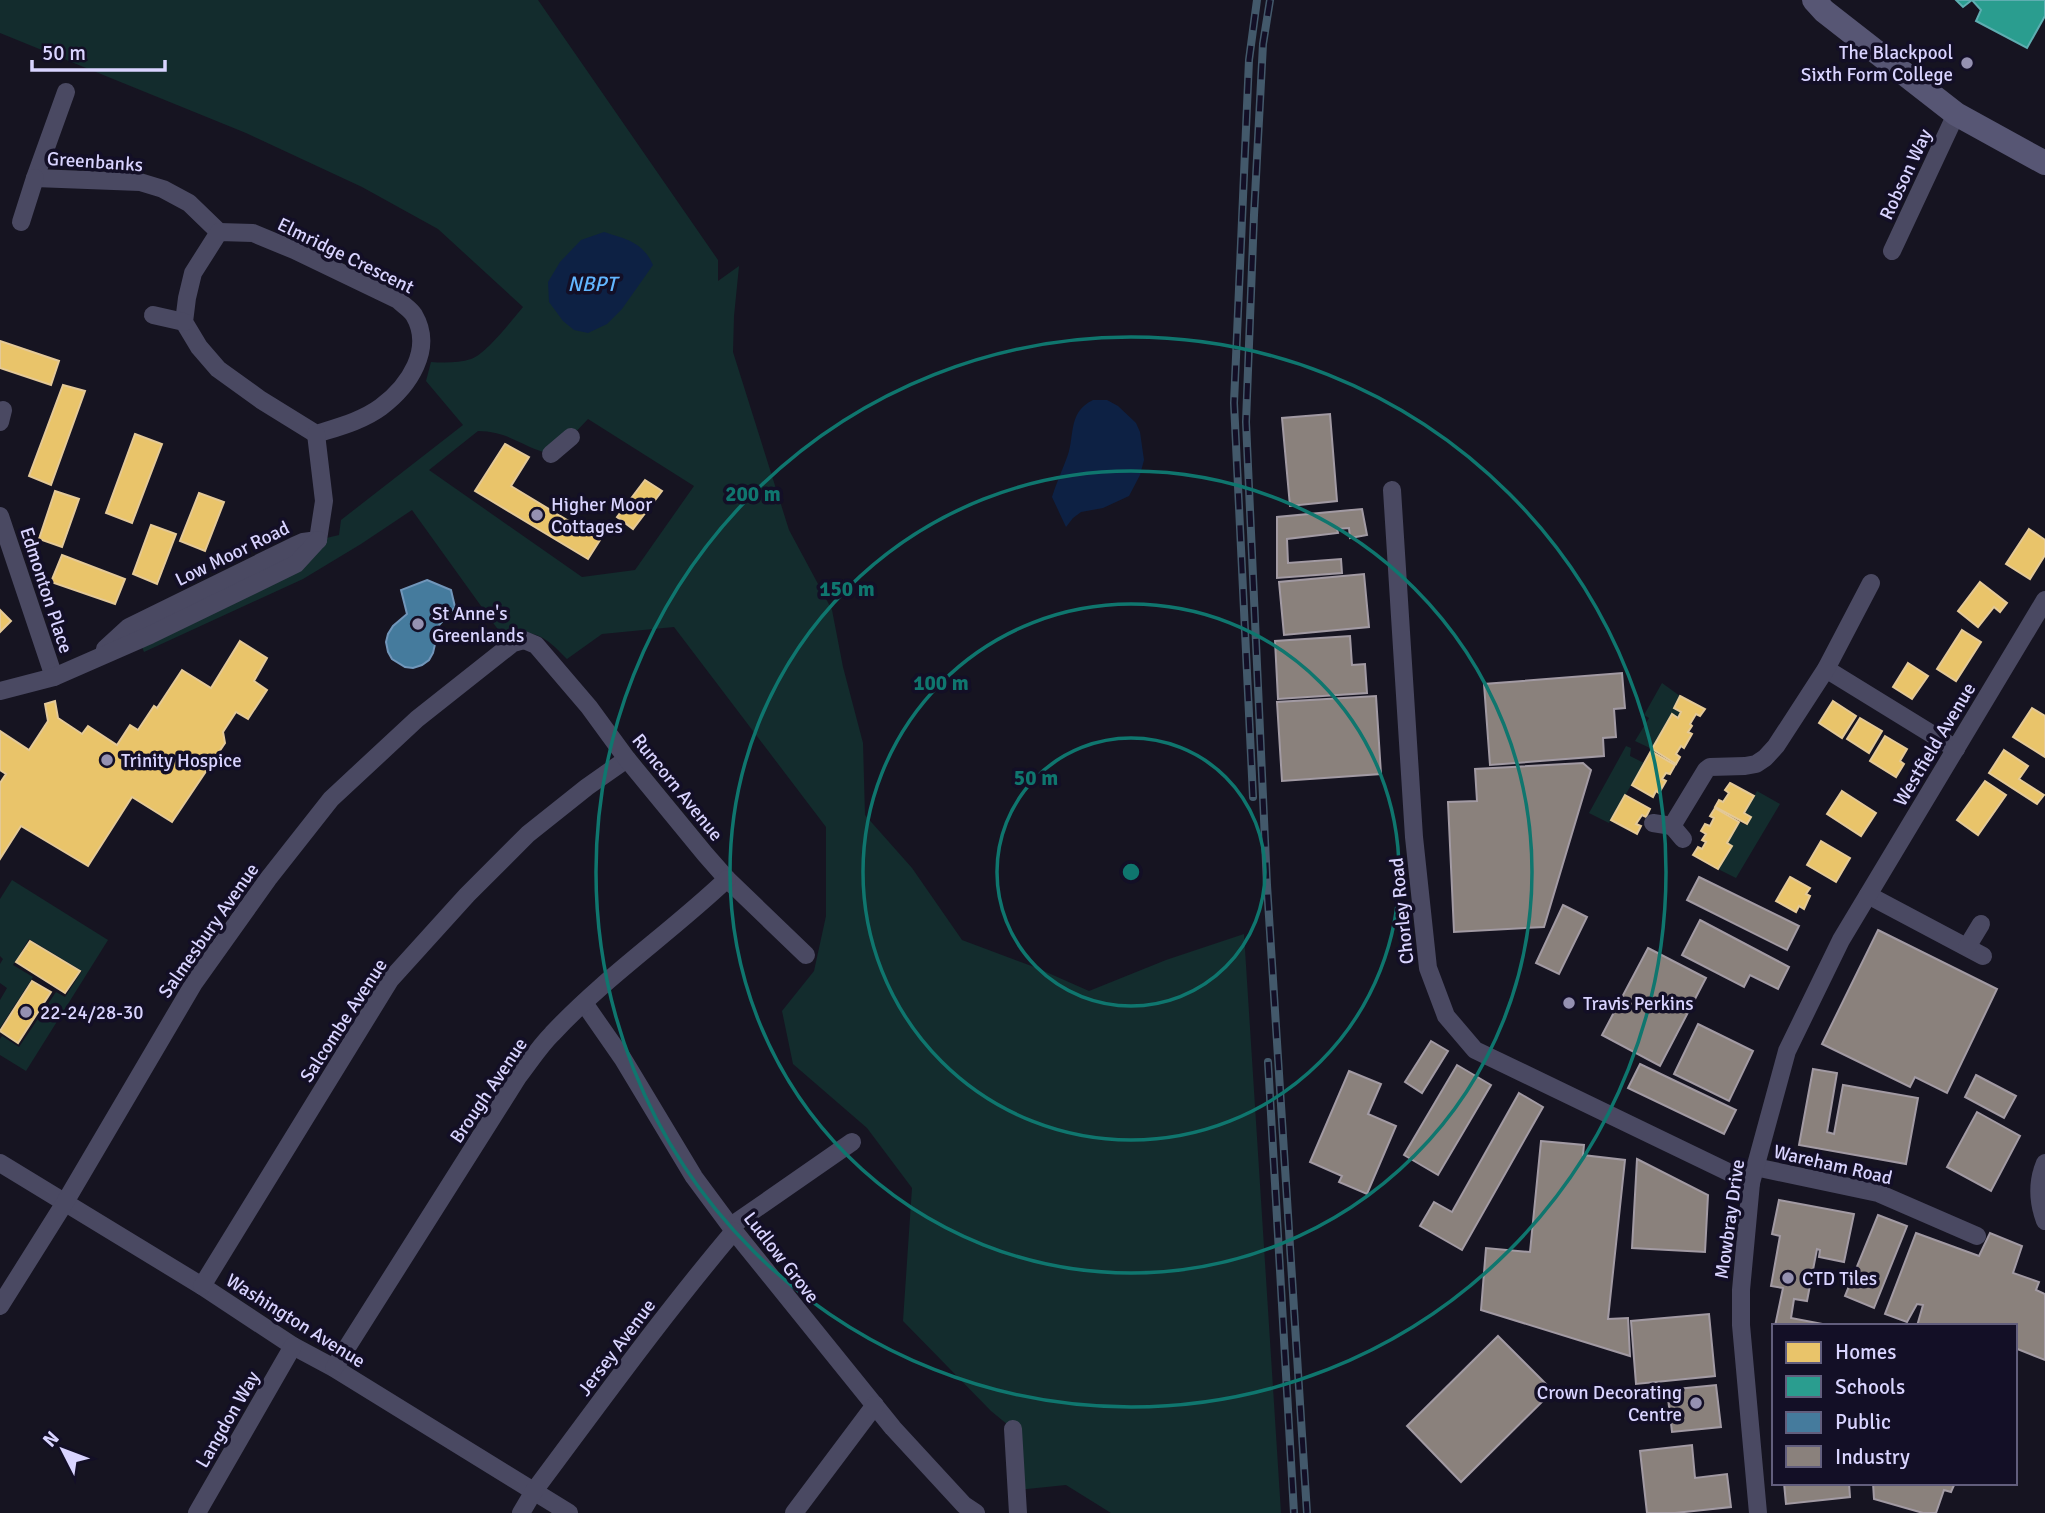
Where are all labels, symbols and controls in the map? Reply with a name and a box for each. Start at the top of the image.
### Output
scale bar [32,28,164,72]
text: 50 m [42,40,86,66]
place label: The Blackpool Sixth Form College [1801,41,1953,87]
marker: The Blackpool Sixth Form College [1959,55,1975,71]
street label: Robson Way [1874,125,1937,224]
street label: Greenbanks [46,147,144,177]
street label: Elmridge Crescent [273,212,418,300]
water label: NBPT [567,271,620,297]
text: 200 m [725,481,781,507]
place label: Higher Moor Cottages [551,493,652,539]
marker: Higher Moor Cottages [529,507,545,523]
street label: Low Moor Road [171,516,293,592]
street label: Edmonton Place [14,524,78,656]
text: 150 m [819,576,875,602]
place label: St Anne's Greenlands [432,602,524,648]
marker: St Anne's Greenlands [410,616,426,632]
text: 100 m [913,670,969,696]
street label: Westfield Avenue [1889,678,1981,811]
street label: Runcorn Avenue [627,729,728,846]
place label: Trinity Hospice [121,749,242,773]
marker: Trinity Hospice [99,752,115,768]
text: 50 m [1014,765,1058,791]
street label: Chorley Road [1384,856,1420,965]
street label: Salmesbury Avenue [153,859,264,1003]
centre of rings [1119,860,1143,884]
street label: Salcombe Avenue [295,954,393,1087]
place label: Travis Perkins [1583,992,1694,1016]
marker: Travis Perkins [1561,995,1577,1011]
place label: 22-24/28-30 [40,1001,143,1025]
marker: 22-24/28-30 [18,1004,34,1020]
street label: Brough Avenue [445,1033,533,1148]
street label: Wareham Road [1771,1140,1895,1190]
street label: Mowbray Drive [1710,1158,1750,1281]
street label: Ludlow Grove [738,1207,824,1308]
place label: CTD Tiles [1802,1267,1877,1291]
street label: Washington Avenue [221,1268,370,1373]
marker: CTD Tiles [1780,1270,1796,1286]
street label: Jersey Avenue [573,1294,661,1401]
legend [1772,1324,2017,1485]
text: Homes [1835,1339,1897,1365]
street label: Langdon Way [190,1367,265,1472]
text: Schools [1835,1374,1905,1400]
place label: Crown Decorating Centre [1537,1381,1682,1427]
marker: Crown Decorating Centre [1688,1395,1704,1411]
text: Public [1835,1409,1891,1435]
north arrow [28,1415,98,1485]
text: N [38,1426,64,1452]
text: Industry [1835,1444,1910,1470]

